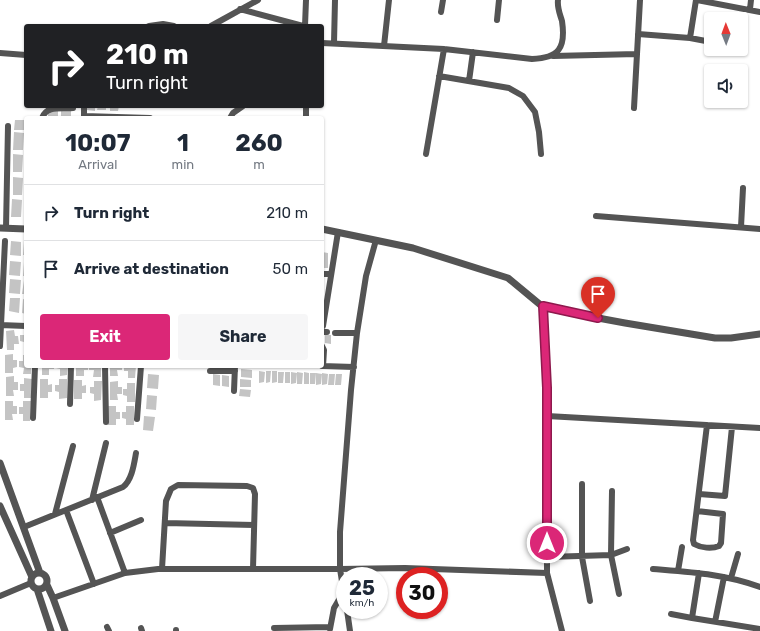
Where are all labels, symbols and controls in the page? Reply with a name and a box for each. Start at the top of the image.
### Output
north arrow [704,12,748,56]
map controls [704,12,748,108]
text: 210 m [106,38,189,71]
icon: right [40,40,92,92]
button: sound [704,64,748,108]
text: Turn right [106,72,188,94]
text: 10:07 [65,129,130,157]
text: 1 [177,129,189,157]
text: 260 [235,129,283,157]
text: Arrival [78,157,117,172]
text: min [172,157,194,172]
text: m [253,157,265,172]
icon: right [40,202,62,224]
text: Turn right [74,204,149,222]
text: 210 m [266,204,308,222]
icon: arrive [40,258,62,280]
text: Arrive at destination [74,260,229,278]
text: 50 m [273,260,308,278]
pin [581,277,615,318]
icon: arrive [587,283,609,305]
button: Exit [40,314,170,360]
button: Share [178,314,308,360]
position arrow [526,522,568,564]
speed limit sign: 30 [396,567,448,619]
text: 25 [349,576,375,600]
text: km/h [350,597,374,609]

